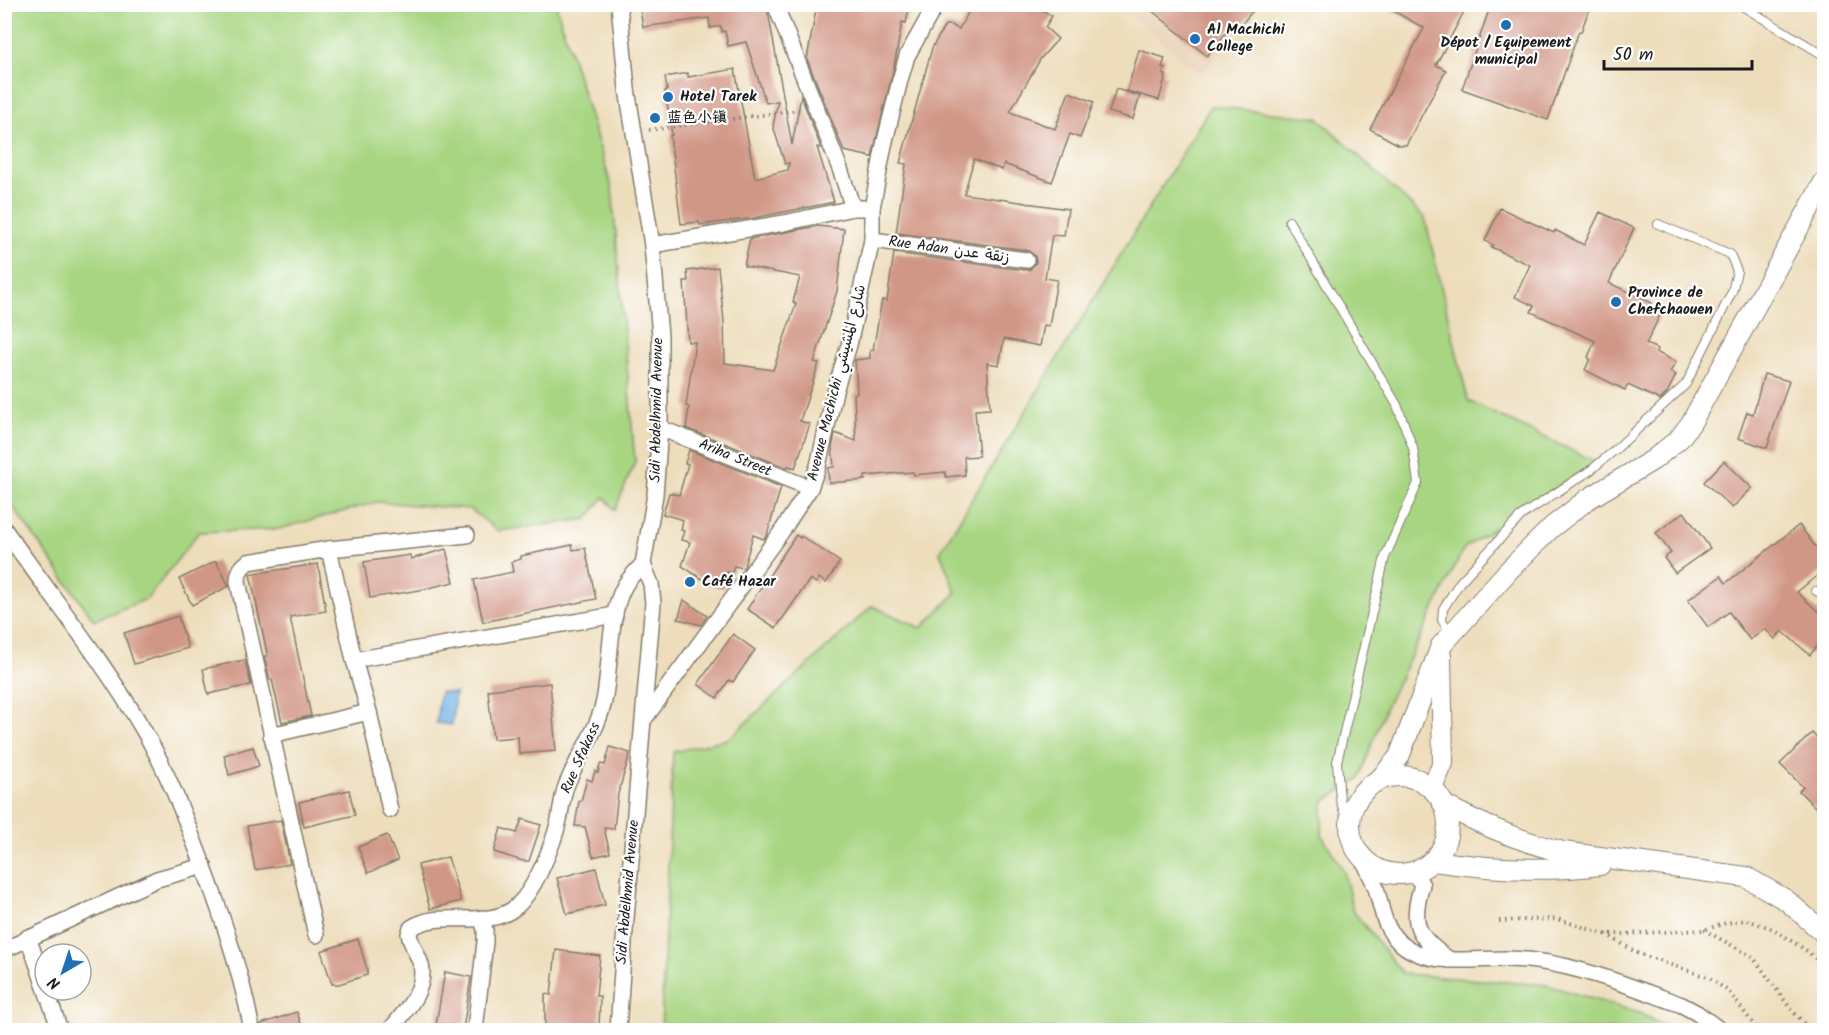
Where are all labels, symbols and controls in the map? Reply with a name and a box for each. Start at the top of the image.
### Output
place label: Al Machichi College [1207,18,1286,59]
marker: Dépot / Equipement municipal [1499,18,1513,32]
place label: Dépot / Equipement municipal [1440,31,1572,72]
marker: Al Machichi College [1188,32,1202,46]
scale bar [1604,33,1752,71]
text: 50 m [1613,41,1653,70]
place label: Hotel Tarek [680,85,757,109]
marker: Hotel Tarek [661,90,675,104]
place label: 蓝色小镇 [667,106,727,130]
marker: 蓝色小镇 [648,111,662,125]
street label: Rue Adan زنقة عدن [887,230,1011,270]
place label: Province de Chefchaouen [1628,281,1713,322]
street label: Avenue Machichi شارع المشيشي [801,282,873,484]
marker: Province de Chefchaouen [1609,295,1623,309]
street label: Sidi Abdelhmid Avenue [644,337,670,483]
street label: Ariha Street [695,432,775,484]
place label: Café Hazar [702,570,776,594]
marker: Café Hazar [683,575,697,589]
street label: Rue Sfakass [555,718,608,798]
street label: Sidi Abdelhmid Avenue [610,819,646,965]
north arrow [33,942,93,1002]
text: N [43,970,66,995]

